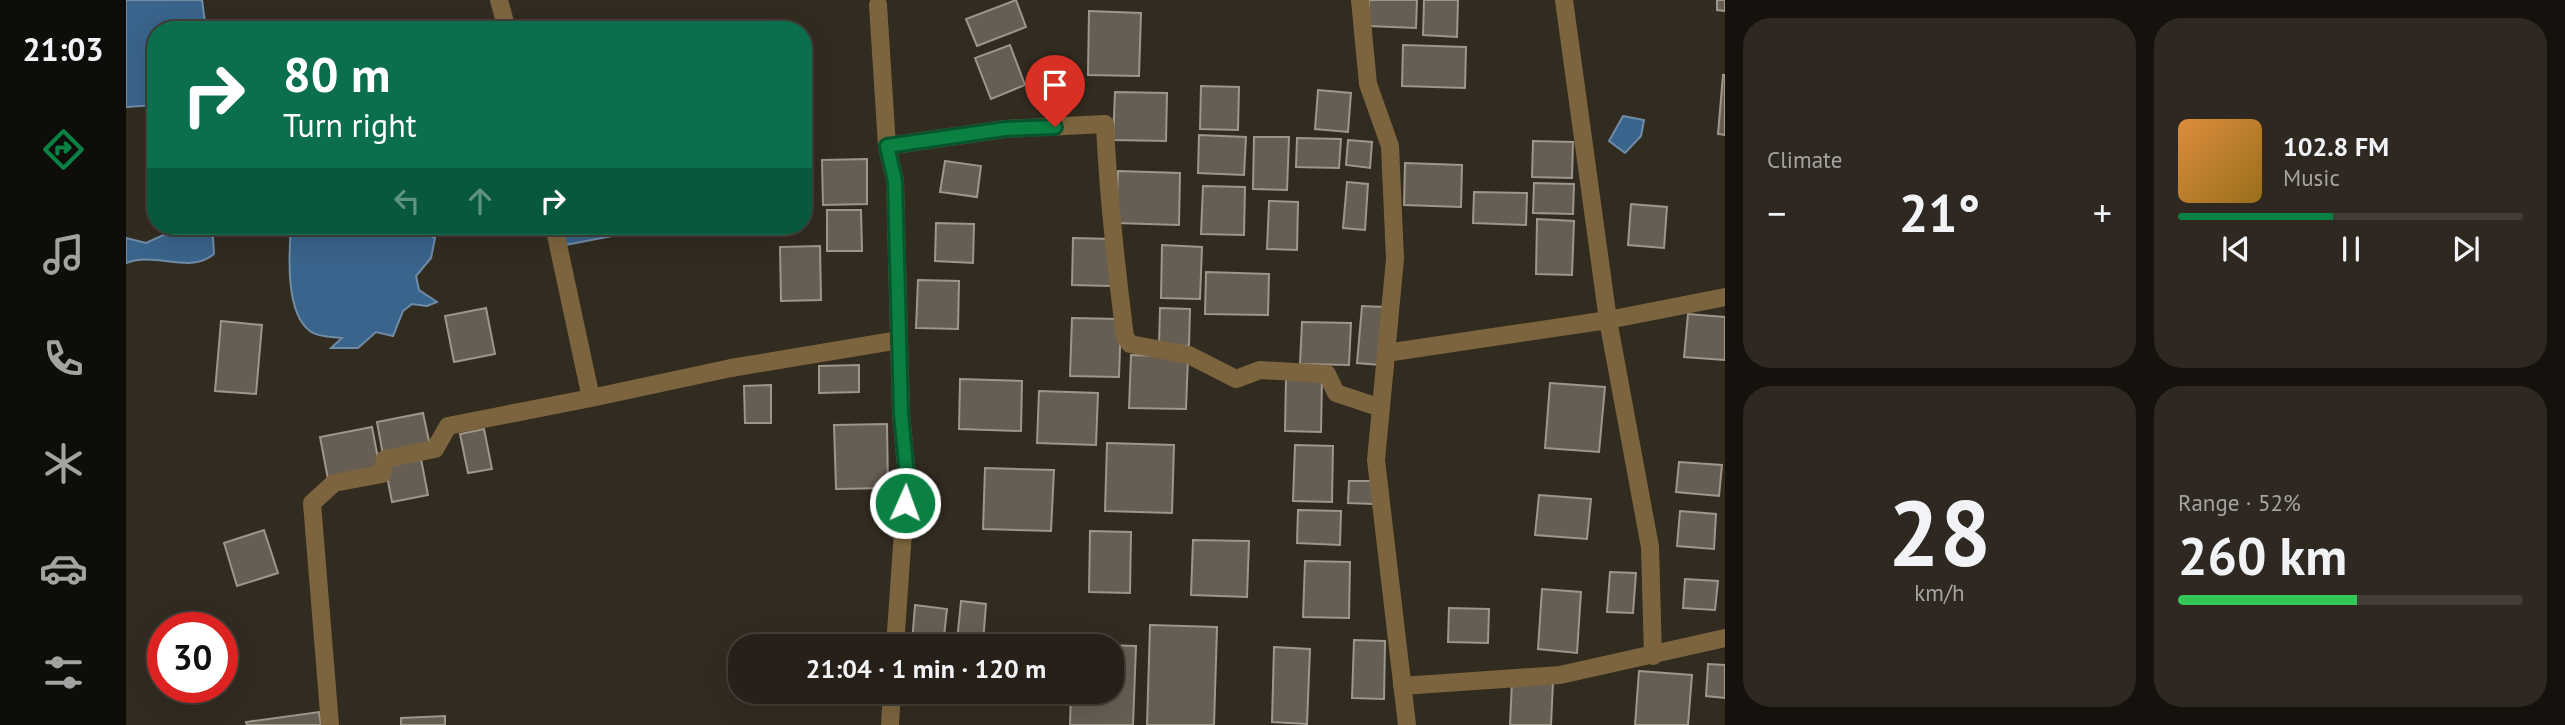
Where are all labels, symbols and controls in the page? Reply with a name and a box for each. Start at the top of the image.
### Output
text: 21:03 [22,28,104,70]
text: 80 m [283,42,390,106]
icon: right [168,49,259,140]
pin [1025,55,1085,127]
icon: arrive [1036,66,1074,104]
text: Turn right [283,104,417,146]
icon: directions [39,125,88,174]
text: 102.8 FM [2283,130,2389,163]
text: Climate [1767,145,1842,174]
text: Music [2283,163,2340,192]
text: 21° [1899,179,1980,246]
icon: left [388,182,426,220]
icon: ahead [461,182,499,220]
icon: right [534,182,572,220]
text: − [1767,188,1786,237]
text: + [2093,188,2112,237]
icon: music [39,230,88,279]
icon: previous [2217,230,2255,268]
icon: pause [2332,230,2370,268]
icon: next [2447,230,2485,268]
icon: phone [39,334,88,383]
icon: climate [39,439,88,488]
position arrow [868,466,942,540]
text: 28 [1888,473,1991,591]
text: Range · 52% [2178,488,2301,517]
text: 260 km [2178,522,2347,589]
icon: car [39,544,88,593]
text: km/h [1914,578,1965,607]
speed limit sign: 30 [147,612,238,703]
icon: filters [39,648,88,697]
text: 21:04 · 1 min · 120 m [806,652,1046,685]

